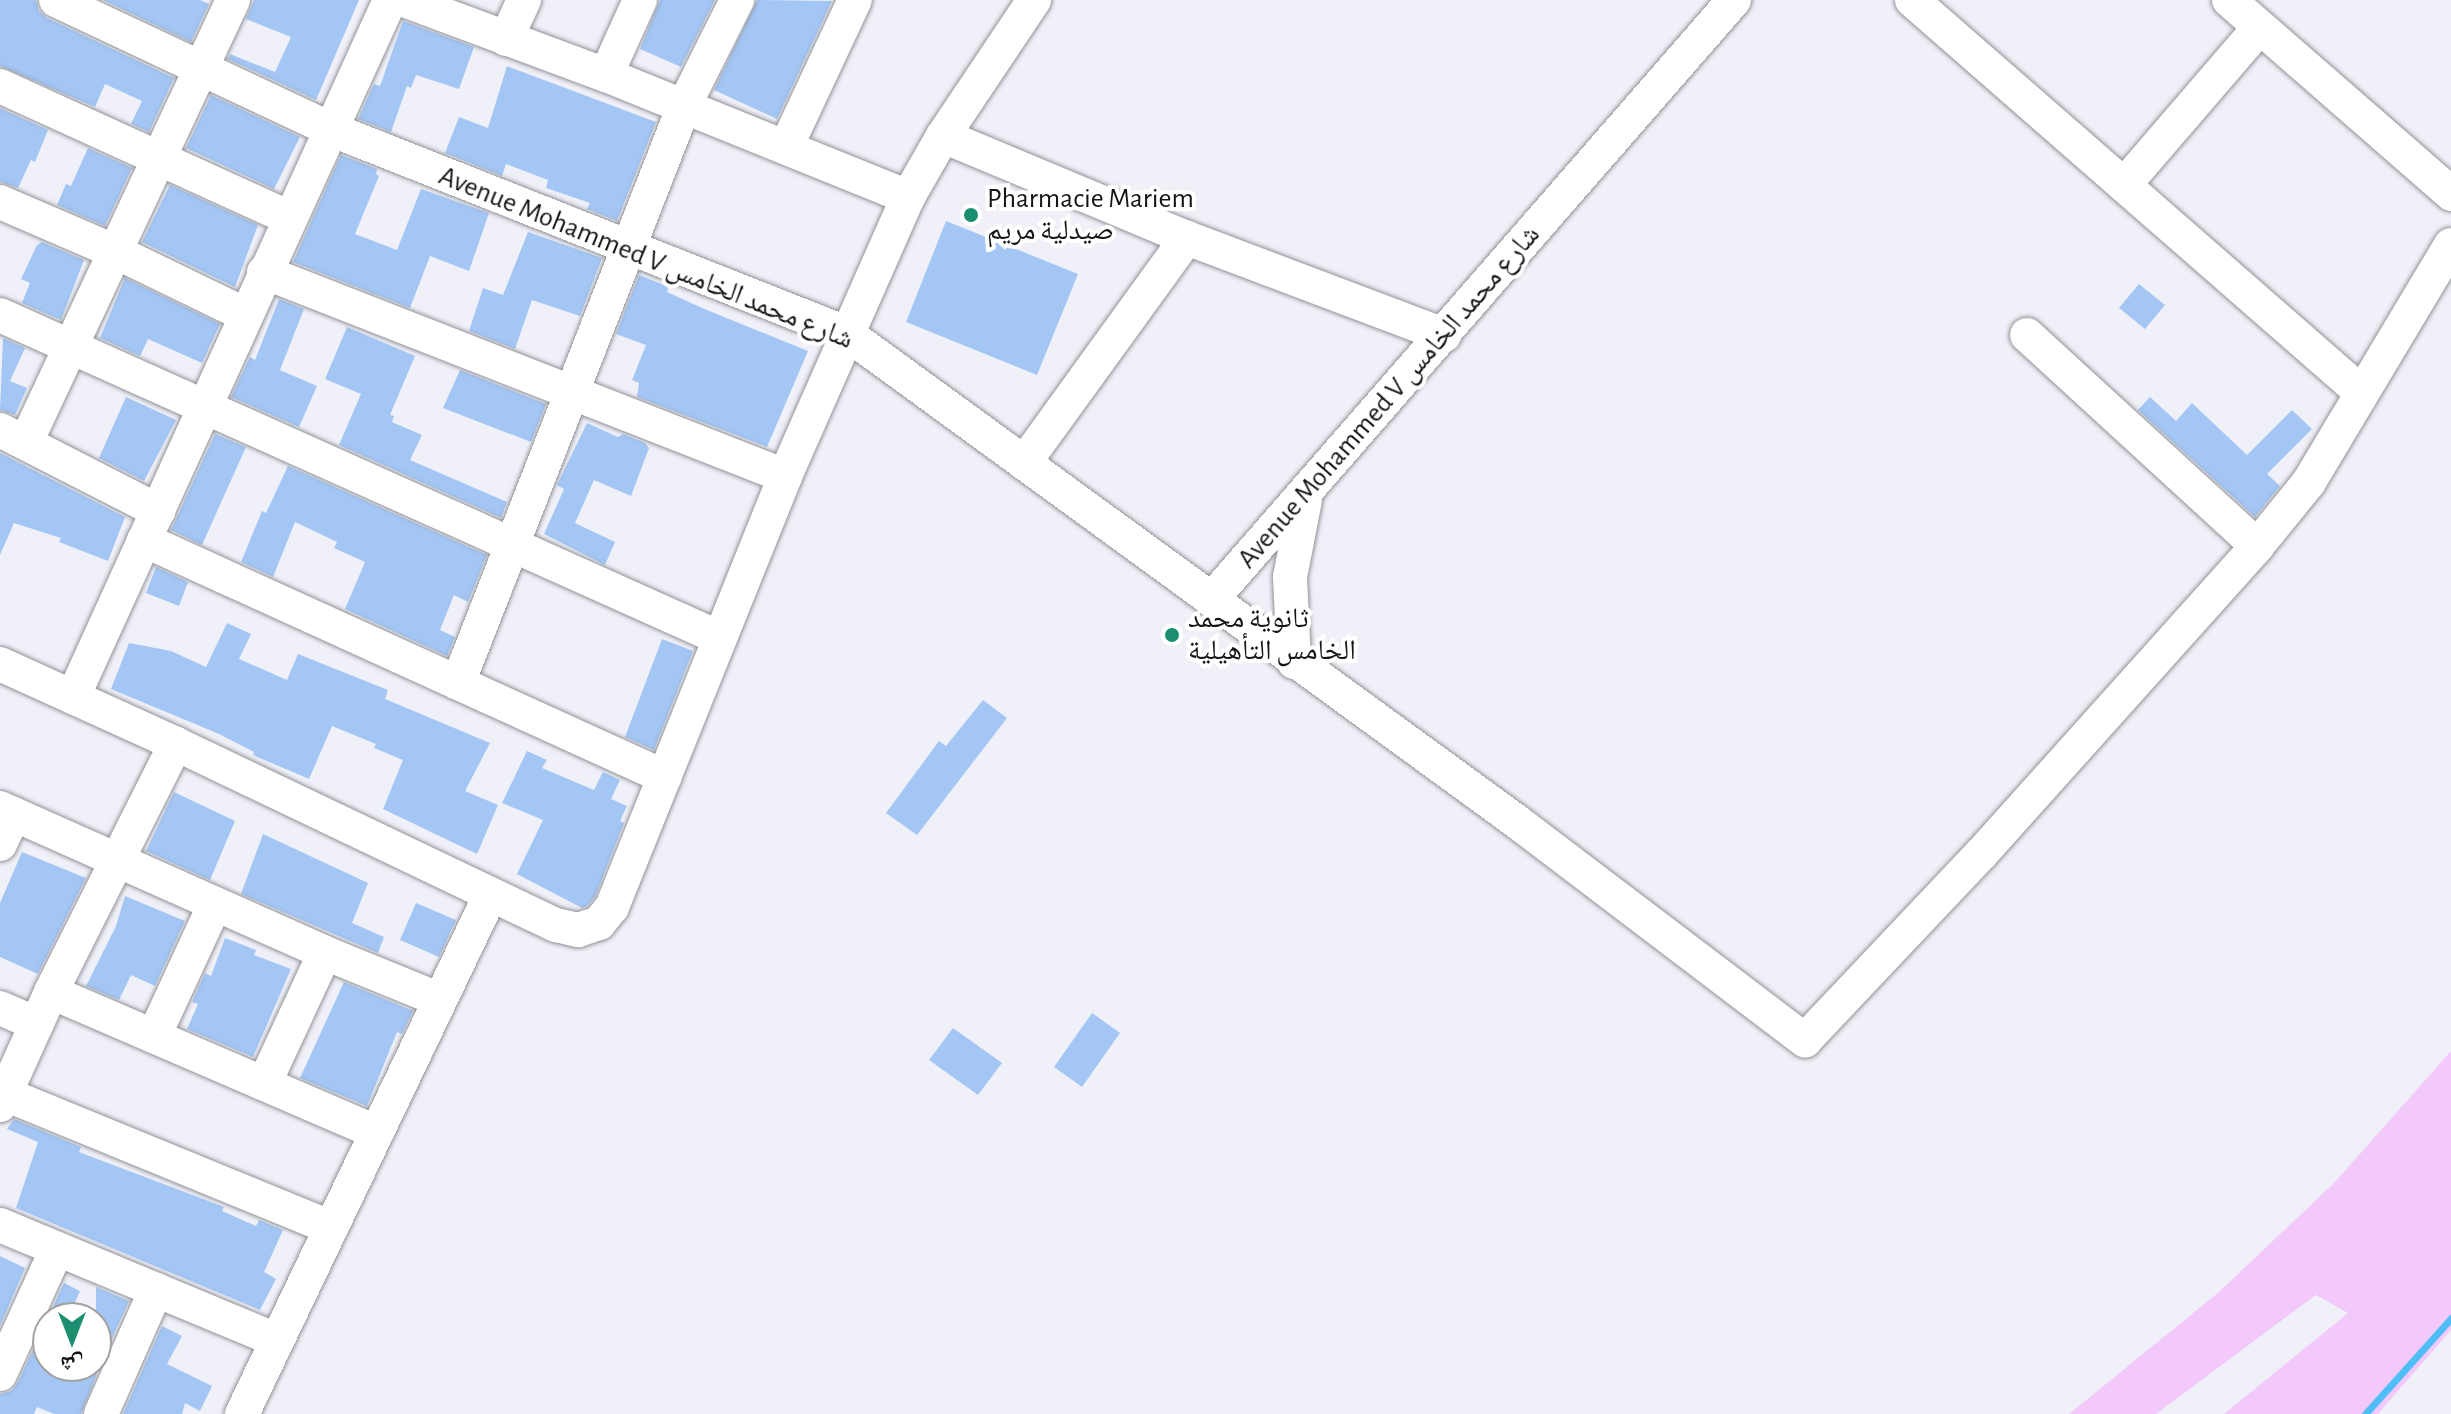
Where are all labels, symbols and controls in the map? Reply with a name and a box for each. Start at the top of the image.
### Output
street label: Avenue Mohammed V شارع محمد الخامس [434,159,858,357]
place label: Pharmacie Mariem صيدلية مريم [987,182,1194,248]
marker: Pharmacie Mariem صيدلية مريم [962,206,980,224]
street label: Avenue Mohammed V شارع محمد الخامس [1231,218,1547,576]
place label: ثانوية محمد الخامس التأهيلية [1188,602,1356,668]
marker: ثانوية محمد الخامس التأهيلية [1163,626,1181,644]
north arrow [32,1302,112,1382]
text: ش [60,1353,84,1375]

